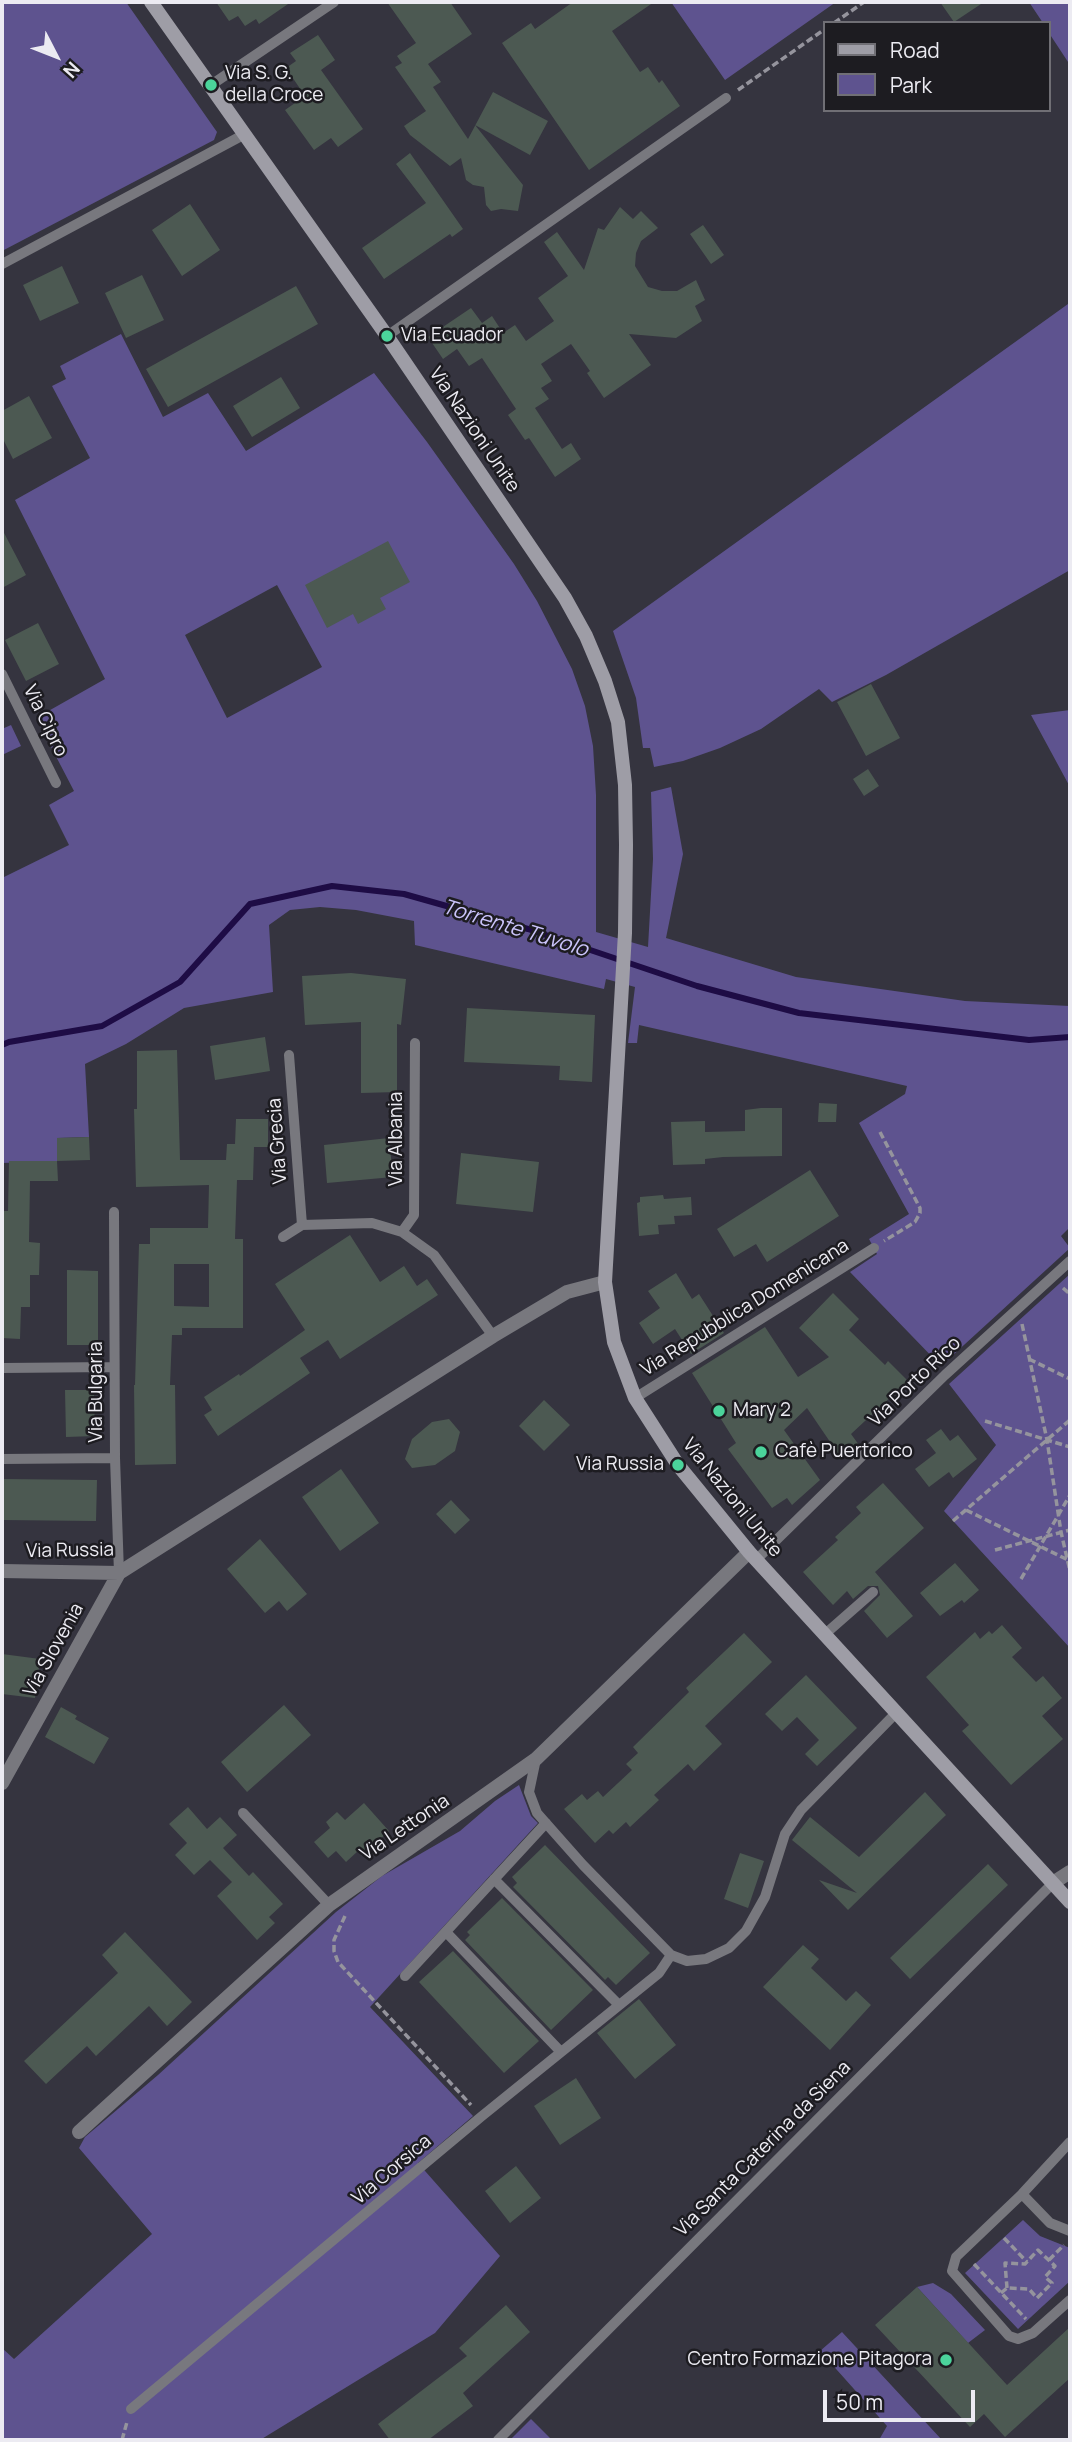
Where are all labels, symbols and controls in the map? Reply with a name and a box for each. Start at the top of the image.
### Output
north arrow [21,21,91,91]
legend [824,21,1051,112]
text: Road [890,36,940,64]
text: N [57,56,86,84]
place label: Via S. G. della Croce [225,63,323,107]
text: Park [890,71,932,99]
marker: Via S. G. della Croce [203,77,219,93]
place label: Via Ecuador [401,325,503,347]
marker: Via Ecuador [379,328,395,344]
street label: Via Nazioni Unite [424,363,524,497]
street label: Via Cipro [18,681,72,761]
water label: Torrente Tuvolo [439,895,591,963]
street label: Via Albania [386,1092,408,1186]
street label: Via Grecia [264,1097,292,1185]
street label: Via Repubblica Domenicana [637,1235,853,1381]
street label: Via Porto Rico [864,1332,966,1432]
street label: Via Bulgaria [86,1342,108,1442]
place label: Mary 2 [733,1400,791,1422]
marker: Mary 2 [711,1403,727,1419]
street label: Via Nazioni Unite [677,1434,787,1562]
place label: Cafè Puertorico [775,1441,913,1463]
marker: Cafè Puertorico [753,1444,769,1460]
place label: Via Russia [576,1454,664,1476]
marker: Via Russia [670,1457,686,1473]
street label: Via Russia [26,1539,114,1563]
street label: Via Slovenia [19,1599,89,1701]
street label: Via Lettonia [356,1790,454,1866]
street label: Via Santa Caterina da Siena [670,2056,856,2242]
street label: Via Corsica [348,2130,436,2210]
place label: Centro Formazione Pitagora [688,2349,932,2371]
marker: Centro Formazione Pitagora [938,2352,954,2368]
scale bar [827,2376,979,2420]
text: 50 m [836,2388,883,2416]

